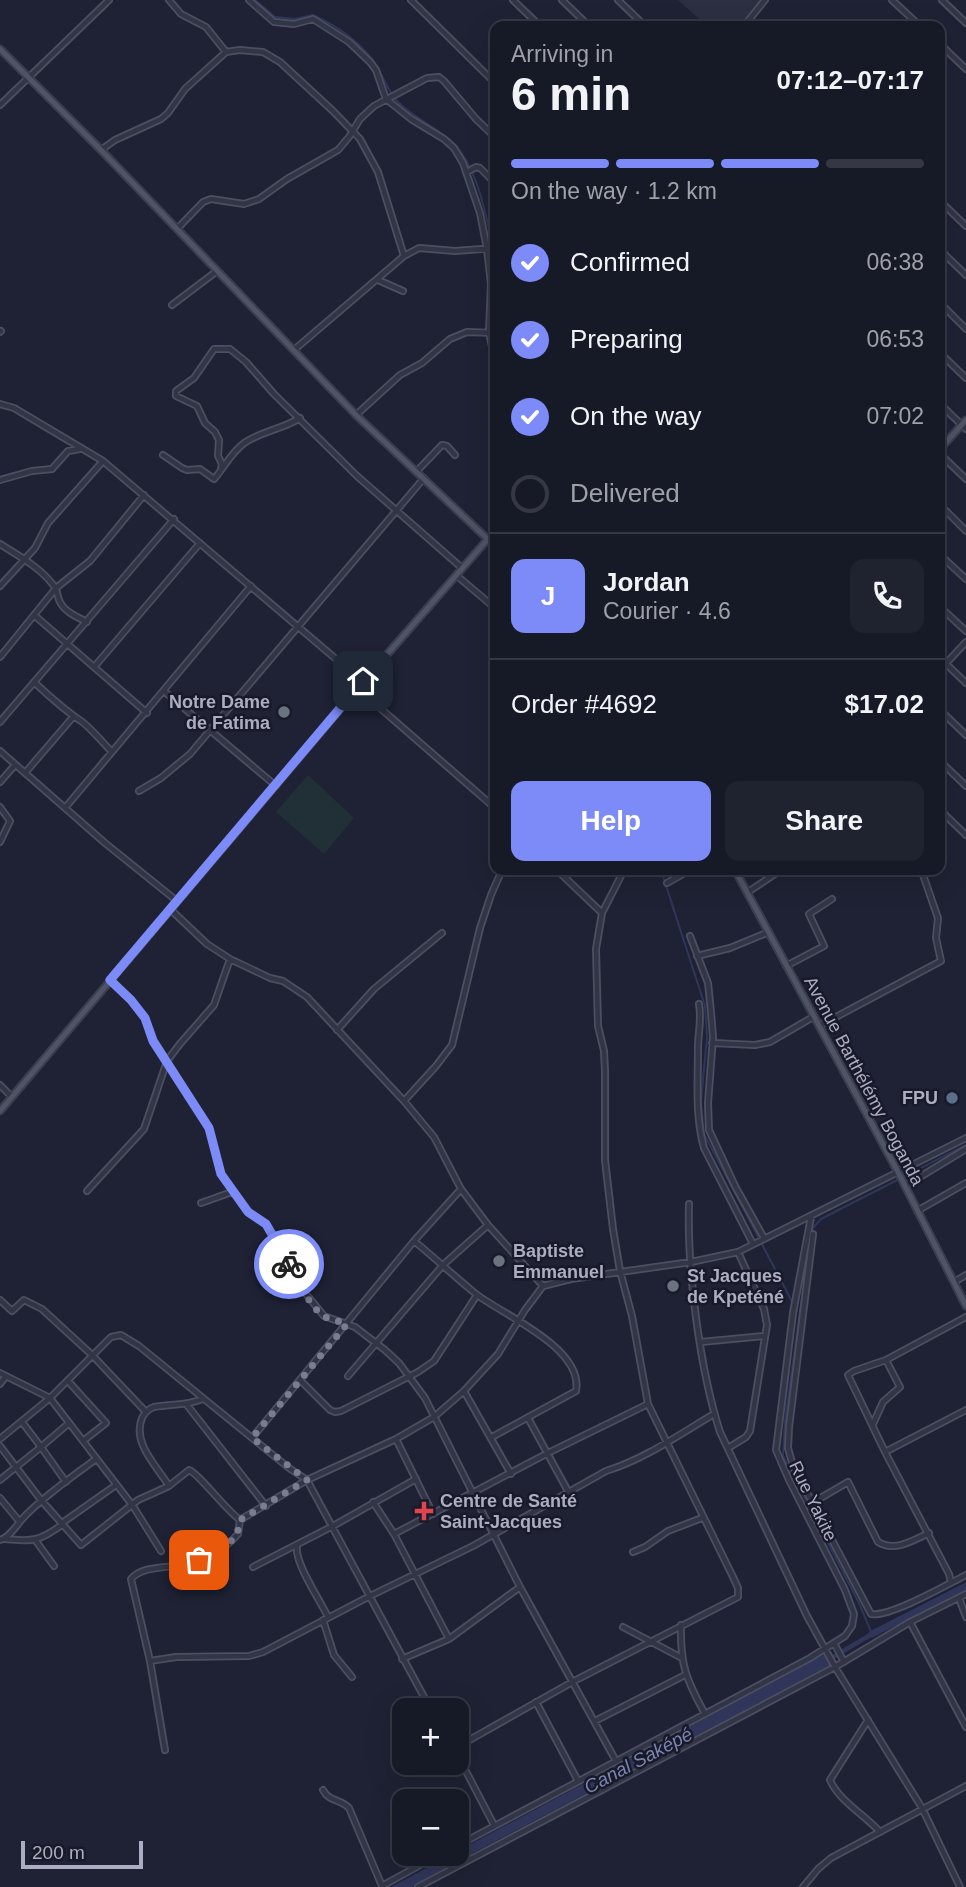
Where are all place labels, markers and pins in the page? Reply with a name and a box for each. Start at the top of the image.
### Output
pin [333,651,393,711]
place label: Notre Dame de Fatima [169,692,271,733]
marker: Notre Dame de Fatima [276,704,292,720]
place label: FPU [902,1088,938,1108]
marker: FPU [944,1090,960,1106]
place label: Baptiste Emmanuel [513,1241,604,1282]
marker: Baptiste Emmanuel [491,1253,507,1269]
place label: St Jacques de Kpeténé [687,1266,784,1307]
marker: St Jacques de Kpeténé [665,1278,681,1294]
place label: Centre de Santé Saint-Jacques [440,1491,577,1532]
marker: Centre de Santé Saint-Jacques [414,1501,434,1521]
pin [169,1530,229,1590]

